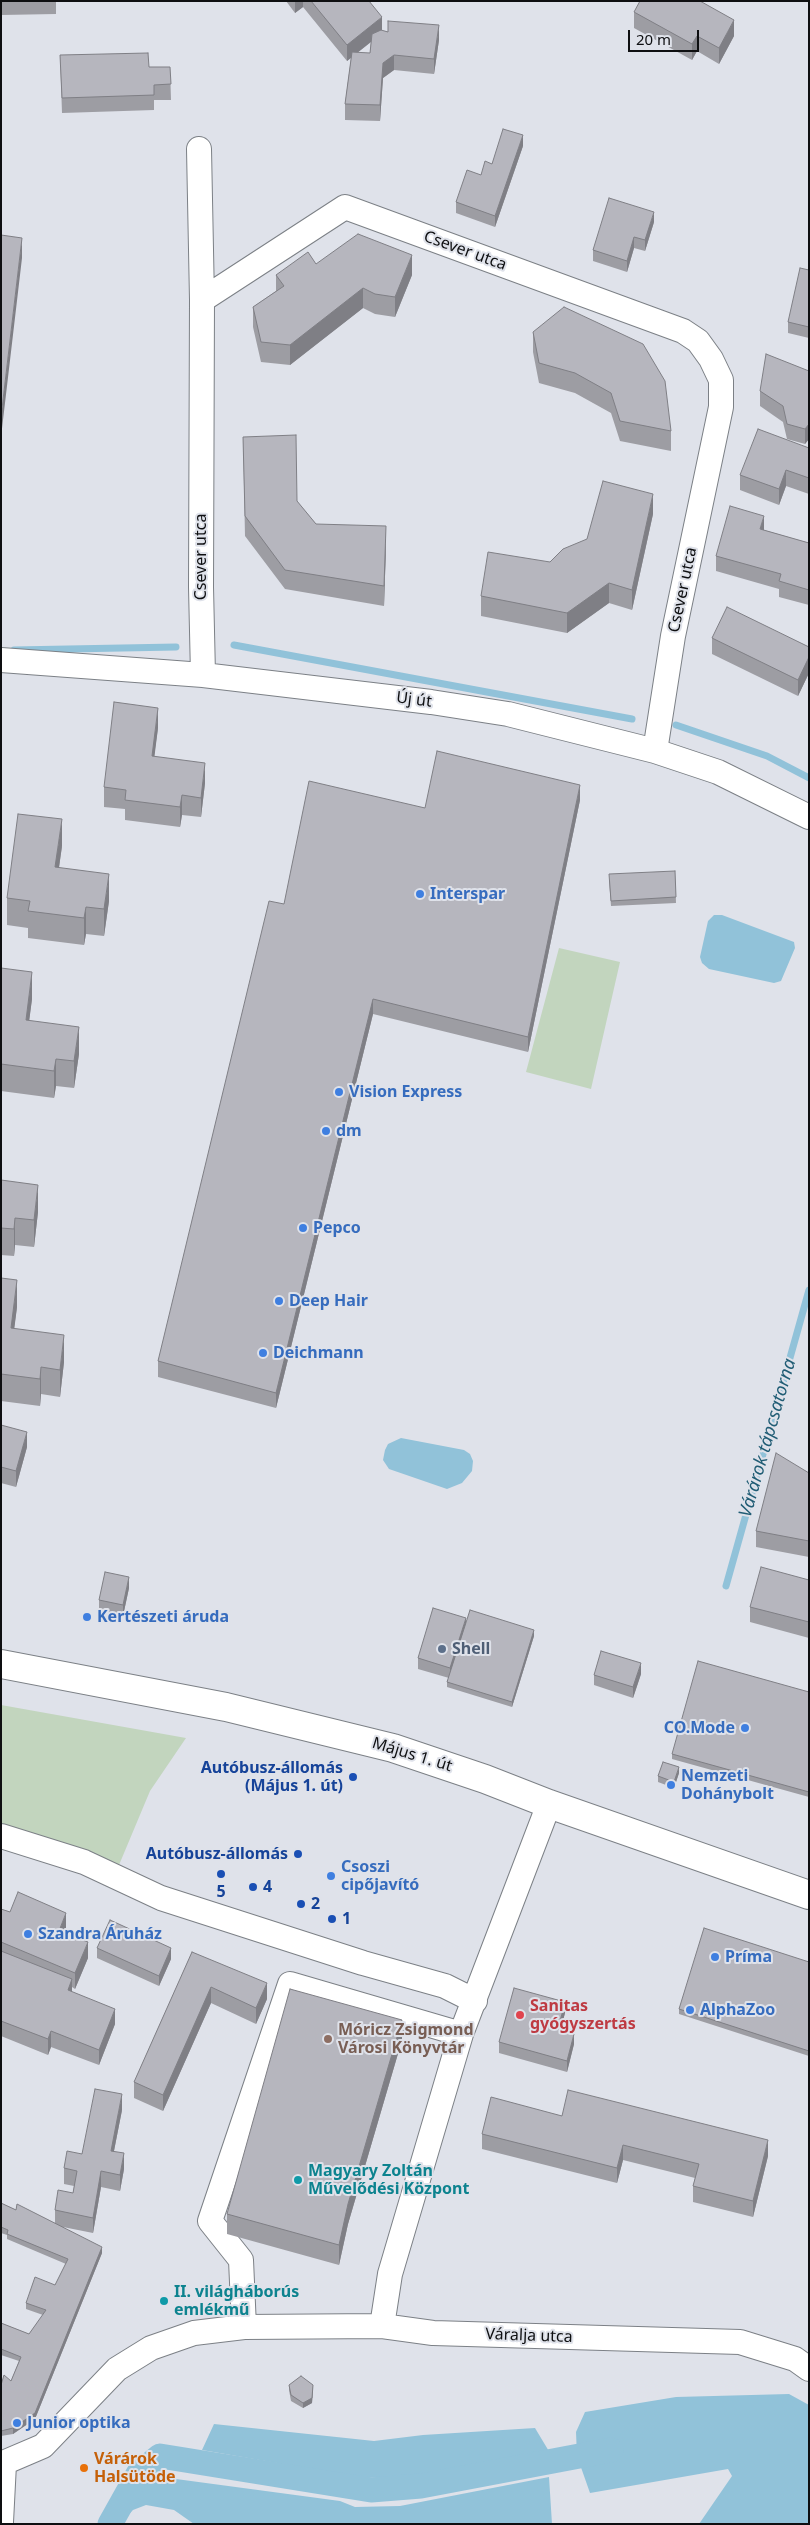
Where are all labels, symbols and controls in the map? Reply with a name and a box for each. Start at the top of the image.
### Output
scale bar [630,20,701,52]
text: 20 m [636,29,671,49]
street label: Csever utca [421,227,509,275]
street label: Csever utca [191,514,211,600]
street label: Csever utca [665,546,701,634]
street label: Új út [395,688,433,712]
place label: Interspar [430,884,505,904]
marker: Interspar [414,888,426,900]
place label: Vision Express [349,1082,462,1102]
marker: Vision Express [333,1086,345,1098]
place label: dm [336,1121,362,1141]
marker: dm [320,1125,332,1137]
place label: Pepco [313,1218,361,1238]
marker: Pepco [297,1222,309,1234]
place label: Deep Hair [289,1291,368,1311]
marker: Deep Hair [273,1295,285,1307]
place label: Deichmann [273,1343,364,1363]
marker: Deichmann [257,1347,269,1359]
water label: Várárok tápcsatorna [735,1356,801,1520]
place label: Kertészeti áruda [97,1607,229,1627]
marker: Kertészeti áruda [81,1611,93,1623]
place label: Shell [452,1639,490,1659]
marker: Shell [436,1643,448,1655]
place label: CO.Mode [664,1718,735,1738]
marker: CO.Mode [739,1722,751,1734]
street label: Május 1. út [370,1734,454,1776]
place label: Autóbusz-állomás (Május 1. út) [201,1758,343,1796]
place label: Nemzeti Dohánybolt [681,1766,774,1804]
marker: Autóbusz-állomás (Május 1. út) [347,1771,359,1783]
marker: Nemzeti Dohánybolt [665,1779,677,1791]
place label: Autóbusz-állomás [146,1844,288,1864]
marker: Autóbusz-állomás [292,1848,304,1860]
place label: Csoszi cipőjavító [341,1857,419,1895]
marker: 5 [215,1868,227,1880]
marker: Csoszi cipőjavító [325,1870,337,1882]
place label: 4 [263,1877,272,1897]
marker: 4 [247,1881,259,1893]
place label: 5 [216,1882,226,1902]
place label: 2 [311,1894,320,1914]
marker: 2 [295,1898,307,1910]
place label: 1 [342,1909,351,1929]
marker: 1 [326,1913,338,1925]
place label: Szandra Áruház [38,1924,162,1944]
marker: Szandra Áruház [22,1928,34,1940]
place label: Príma [725,1947,772,1967]
marker: Príma [709,1951,721,1963]
place label: Sanitas gyógyszertás [530,1996,636,2034]
place label: AlphaZoo [700,2000,775,2020]
marker: AlphaZoo [684,2004,696,2016]
marker: Sanitas gyógyszertás [514,2009,526,2021]
place label: Móricz Zsigmond Városi Könyvtár [338,2020,474,2058]
marker: Móricz Zsigmond Városi Könyvtár [322,2033,334,2045]
place label: Magyary Zoltán Művelődési Központ [308,2161,469,2199]
marker: Magyary Zoltán Művelődési Központ [292,2174,304,2186]
place label: II. világháborús emlékmű [174,2282,299,2320]
marker: II. világháborús emlékmű [158,2295,170,2307]
street label: Váralja utca [485,2325,573,2347]
place label: Junior optika [27,2413,131,2433]
marker: Junior optika [11,2417,23,2429]
place label: Várárok Halsütöde [94,2449,176,2487]
marker: Várárok Halsütöde [78,2462,90,2474]

